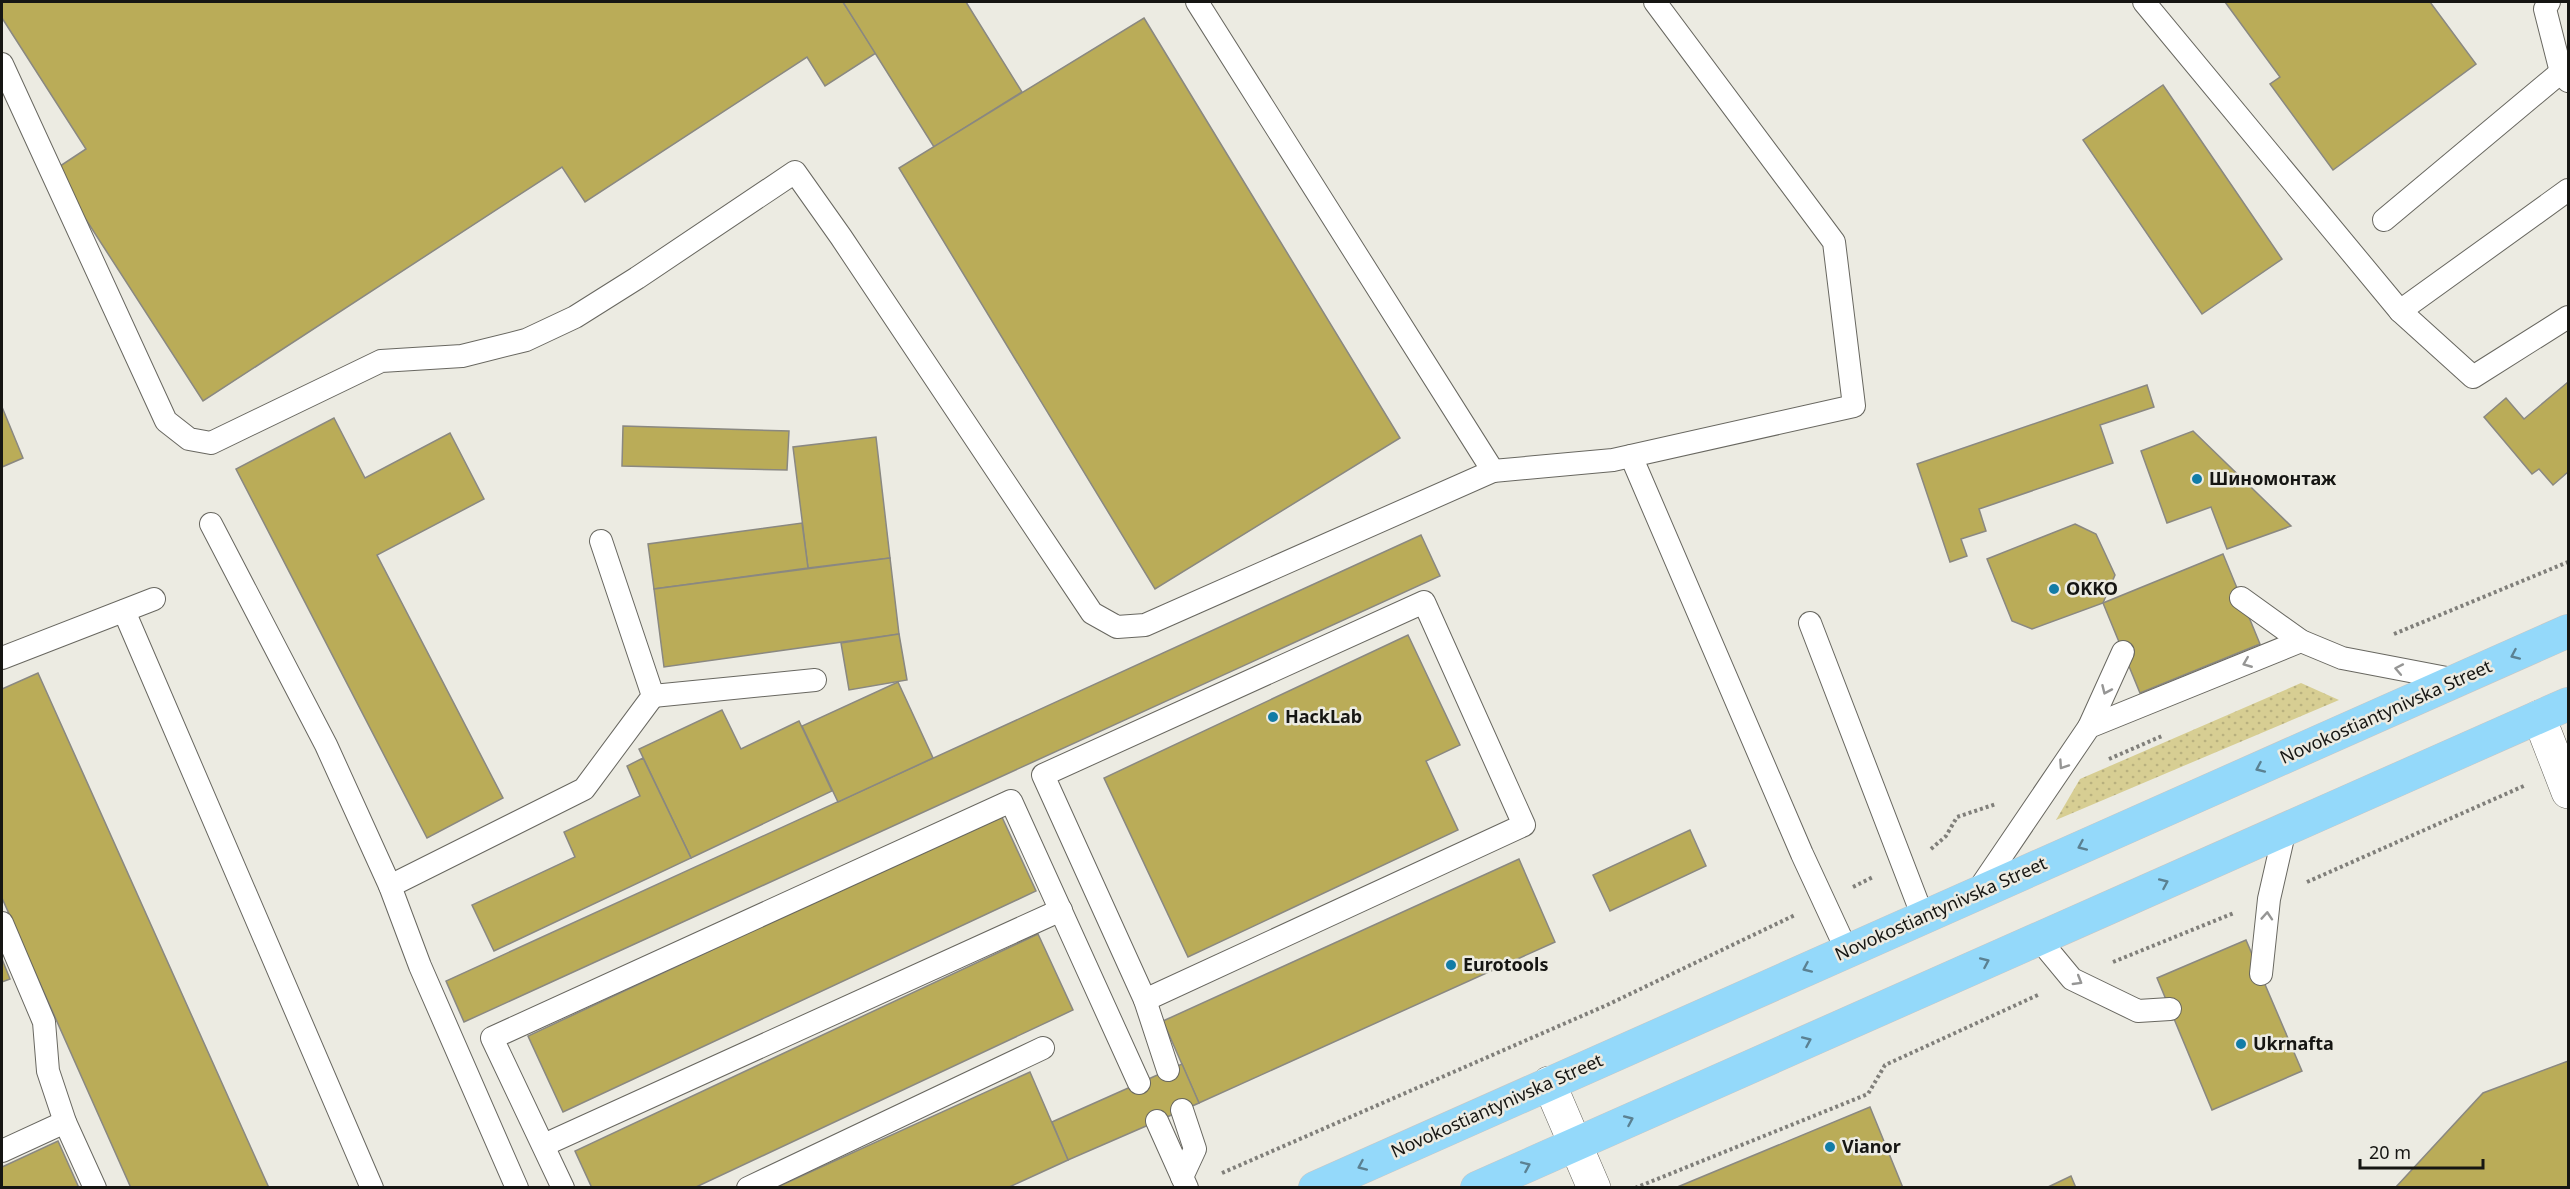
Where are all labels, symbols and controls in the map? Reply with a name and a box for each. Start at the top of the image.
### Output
place label: Шиномонтаж [2209,466,2337,490]
marker: Шиномонтаж [2190,472,2204,486]
place label: OKKO [2066,576,2118,600]
marker: OKKO [2047,582,2061,596]
one-way arrow [2510,647,2521,659]
street label: Novokostiantynivska Street [2276,653,2496,769]
one-way arrow [2242,656,2253,668]
one-way arrow [2395,663,2405,676]
one-way arrow [2101,683,2113,694]
place label: HackLab [1285,704,1362,728]
marker: HackLab [1266,710,1280,724]
one-way arrow [2059,759,2071,769]
one-way arrow [2255,761,2266,773]
one-way arrow [2077,839,2088,851]
street label: Novokostiantynivska Street [1831,850,2051,966]
one-way arrow [2157,878,2168,890]
one-way arrow [2261,911,2274,920]
place label: Eurotools [1463,952,1548,976]
one-way arrow [1979,957,1990,969]
marker: Eurotools [1444,958,1458,972]
one-way arrow [1803,961,1814,973]
one-way arrow [2072,973,2082,985]
place label: Ukrnafta [2253,1031,2334,1055]
one-way arrow [1801,1036,1812,1048]
marker: Ukrnafta [2234,1037,2248,1051]
street label: Novokostiantynivska Street [1387,1047,1607,1163]
one-way arrow [1623,1115,1634,1127]
scale bar [2360,1132,2483,1170]
place label: Vianor [1842,1134,1901,1158]
marker: Vianor [1823,1140,1837,1154]
text: 20 m [2369,1140,2411,1164]
one-way arrow [1357,1159,1368,1171]
one-way arrow [1520,1161,1531,1173]

